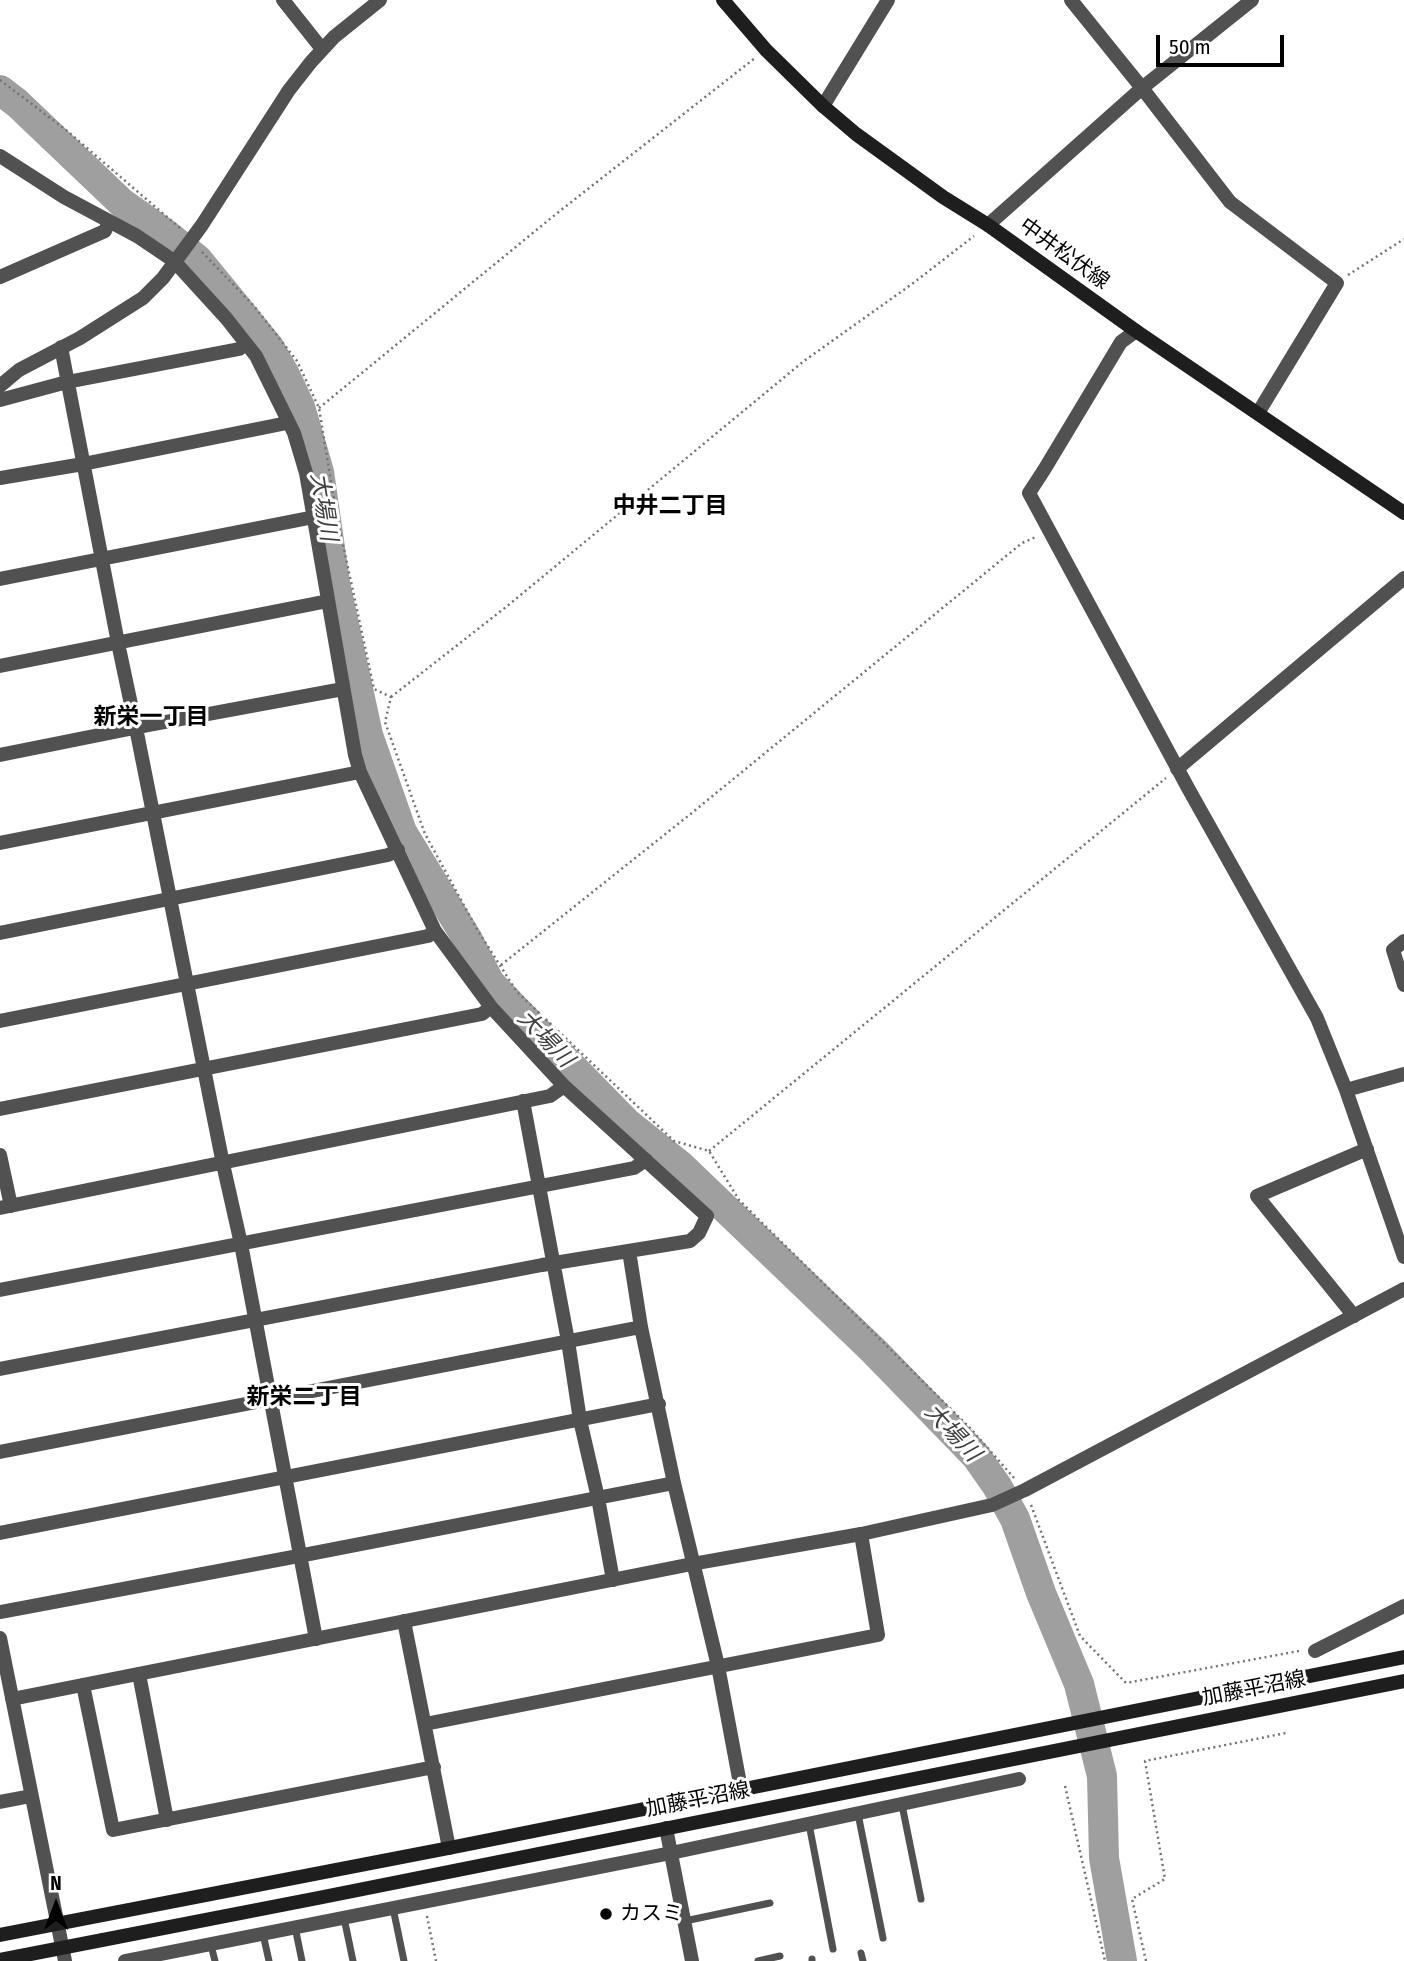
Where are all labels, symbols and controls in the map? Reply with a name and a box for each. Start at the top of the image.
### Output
scale bar [1159,21,1287,65]
text: 50 m [1169,34,1211,60]
street label: 中井松伏線 [1014,213,1114,295]
water label: 大場川 [304,471,342,543]
district label: 中井二丁目 [613,493,727,521]
district label: 新栄一丁目 [94,704,208,732]
water label: 大場川 [511,1005,579,1073]
district label: 新栄二丁目 [247,1384,361,1412]
water label: 大場川 [918,1398,986,1468]
street label: 加藤平沼線 [1200,1667,1308,1711]
street label: 加藤平沼線 [644,1778,752,1822]
north arrow [21,1870,91,1940]
text: N [50,1872,62,1895]
place label: カスミ [620,1901,683,1927]
marker: カスミ [598,1906,614,1922]

